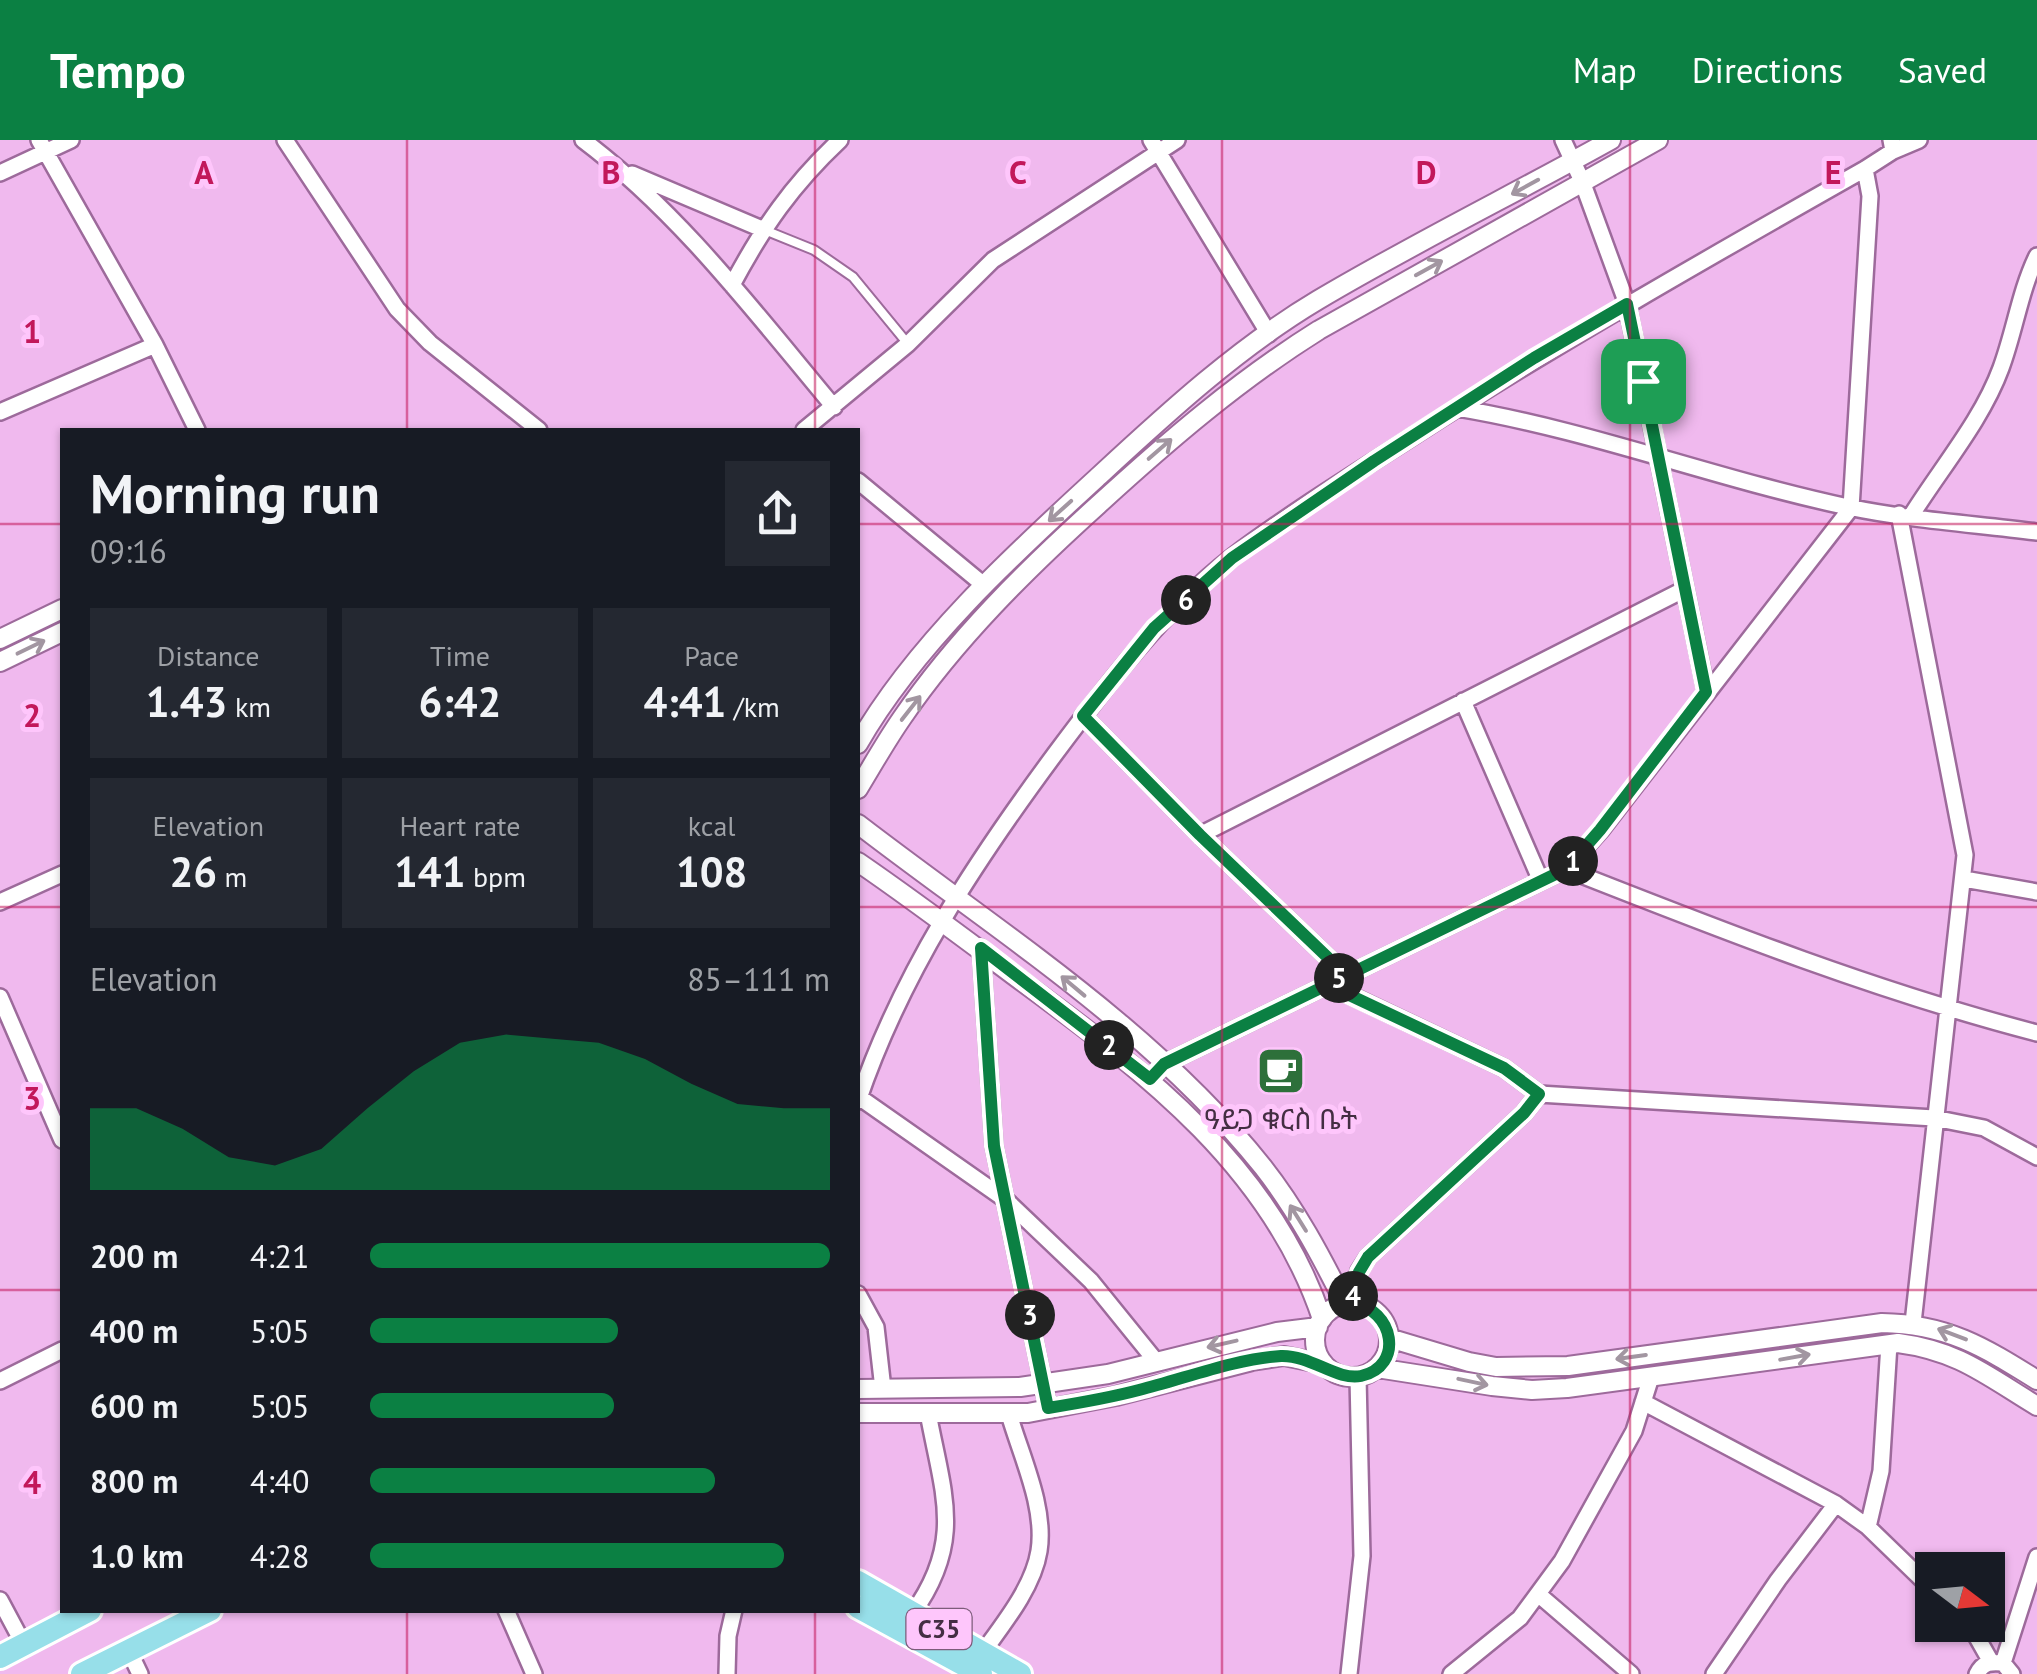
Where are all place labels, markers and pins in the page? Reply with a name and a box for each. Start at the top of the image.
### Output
pin [1601,339,1686,424]
pin: 6 [1161,575,1211,625]
pin: 1 [1548,836,1598,886]
pin: 5 [1314,953,1364,1003]
pin: 2 [1084,1020,1134,1070]
cafe icon: ዓይጋ ቁርስ ቤት [1255,1045,1307,1097]
place label: ዓይጋ ቁርስ ቤት [1205,1100,1358,1137]
pin: 4 [1328,1271,1378,1321]
pin: 3 [1005,1290,1055,1340]

